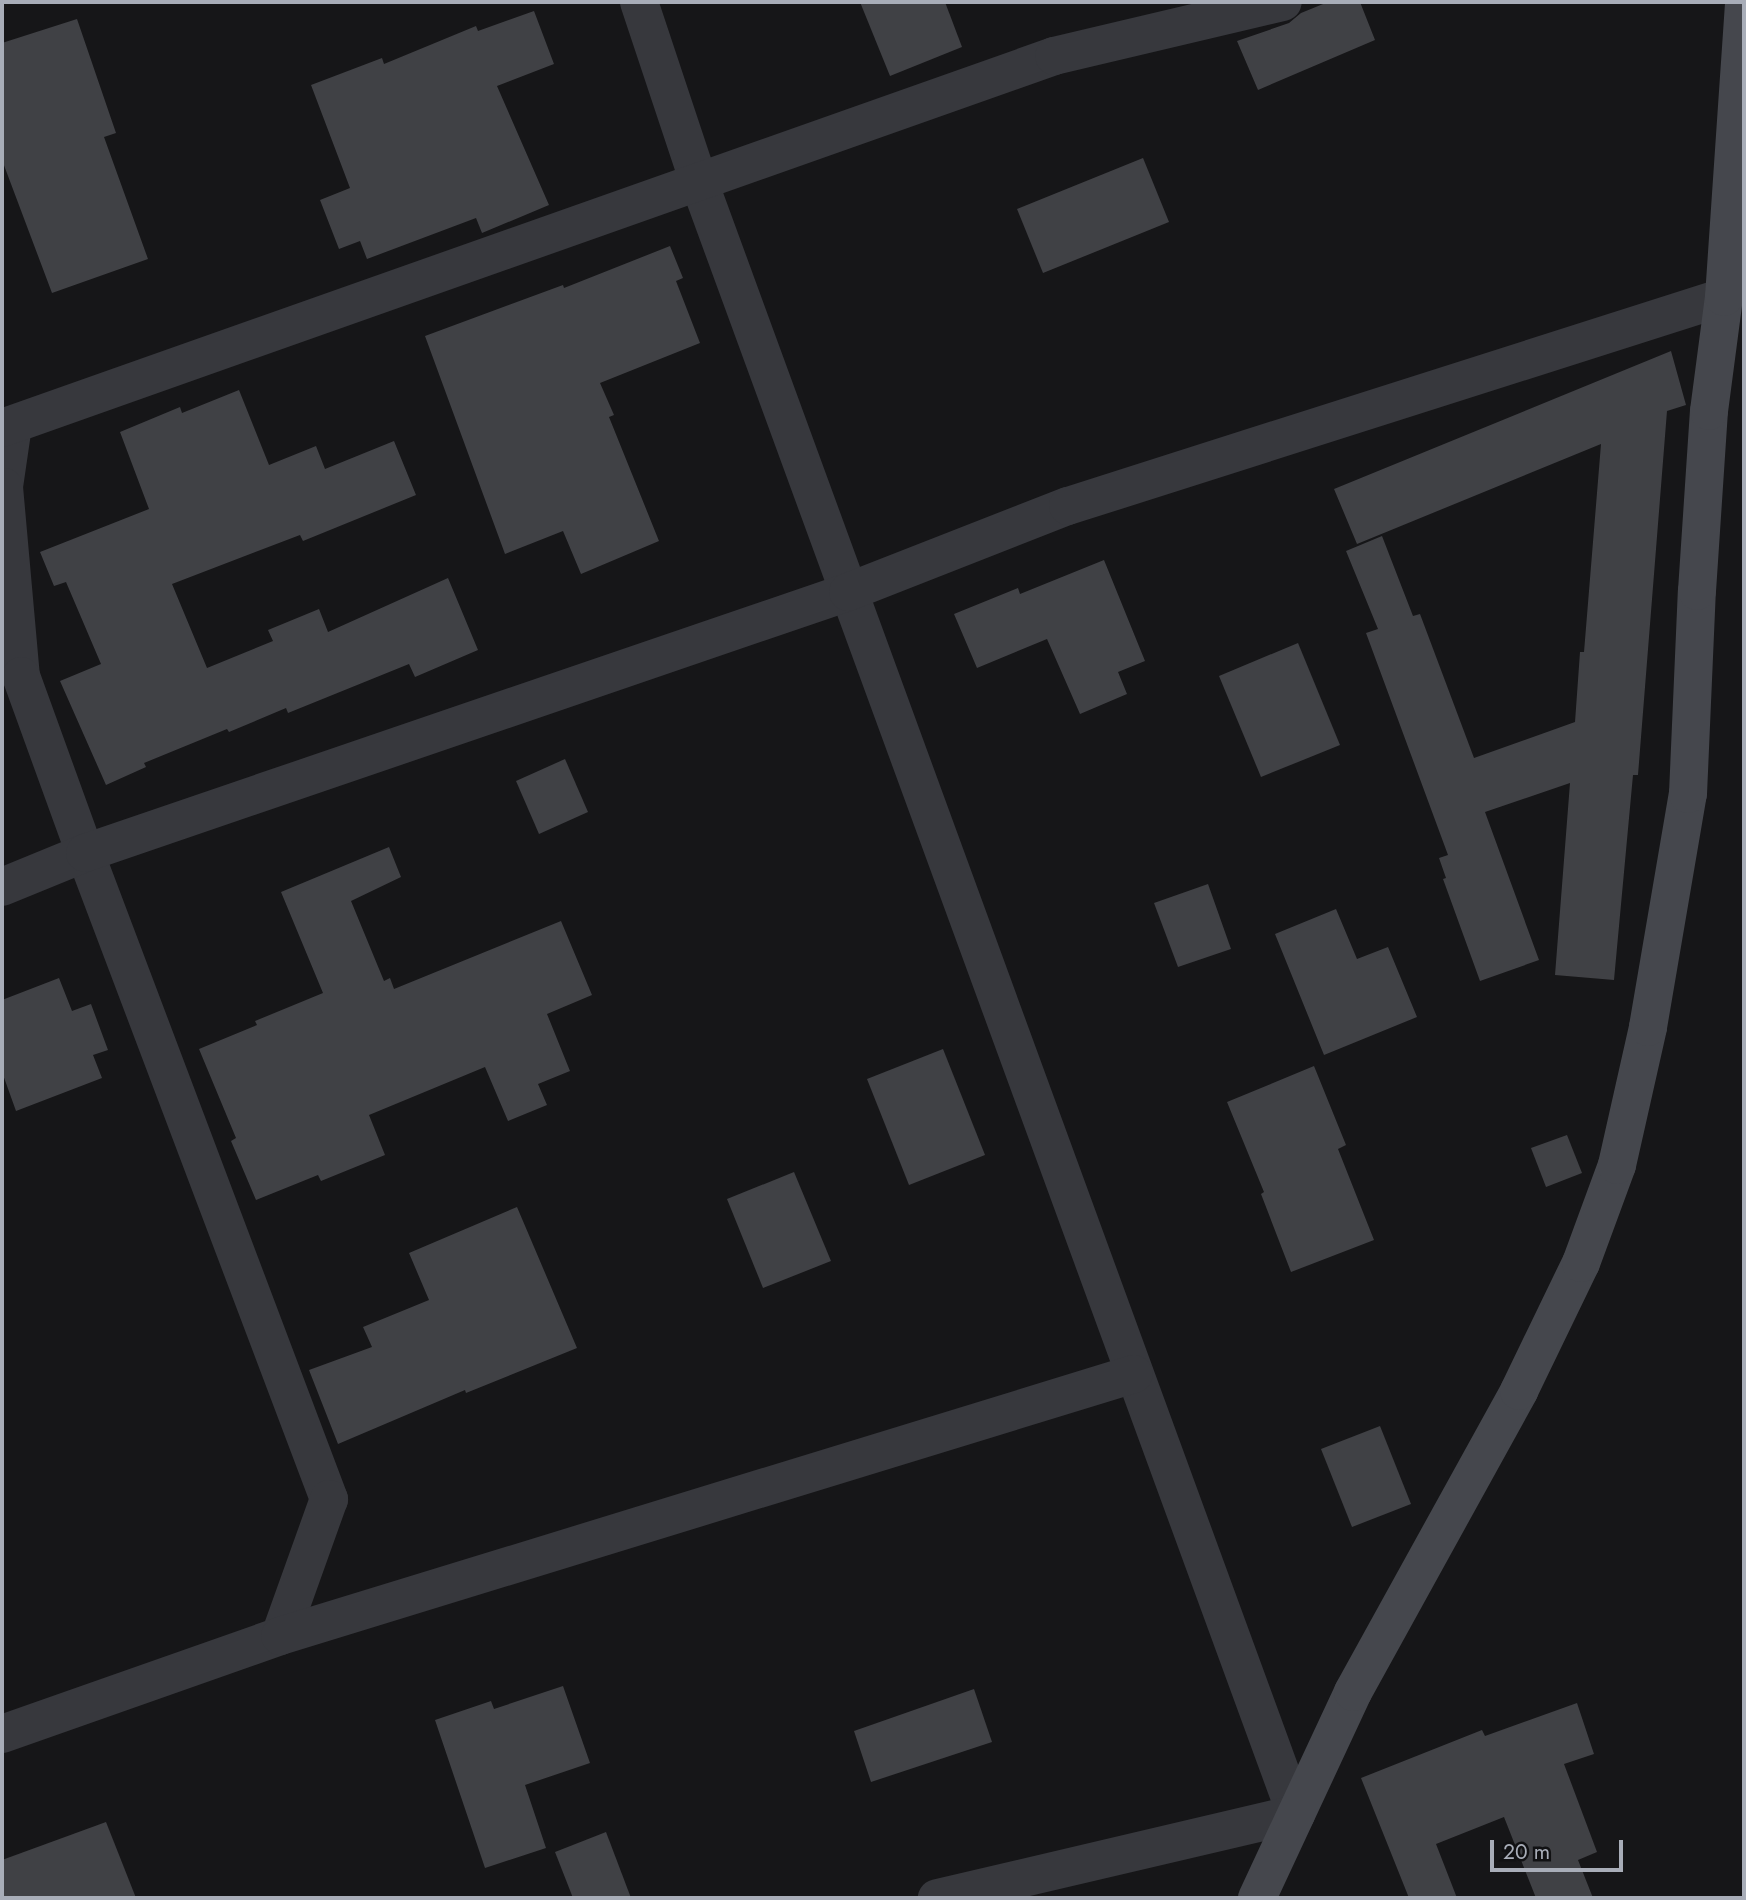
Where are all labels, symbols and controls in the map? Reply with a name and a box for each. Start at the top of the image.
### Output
scale bar [1494,1826,1627,1870]
text: 20 m [1503,1837,1550,1867]

